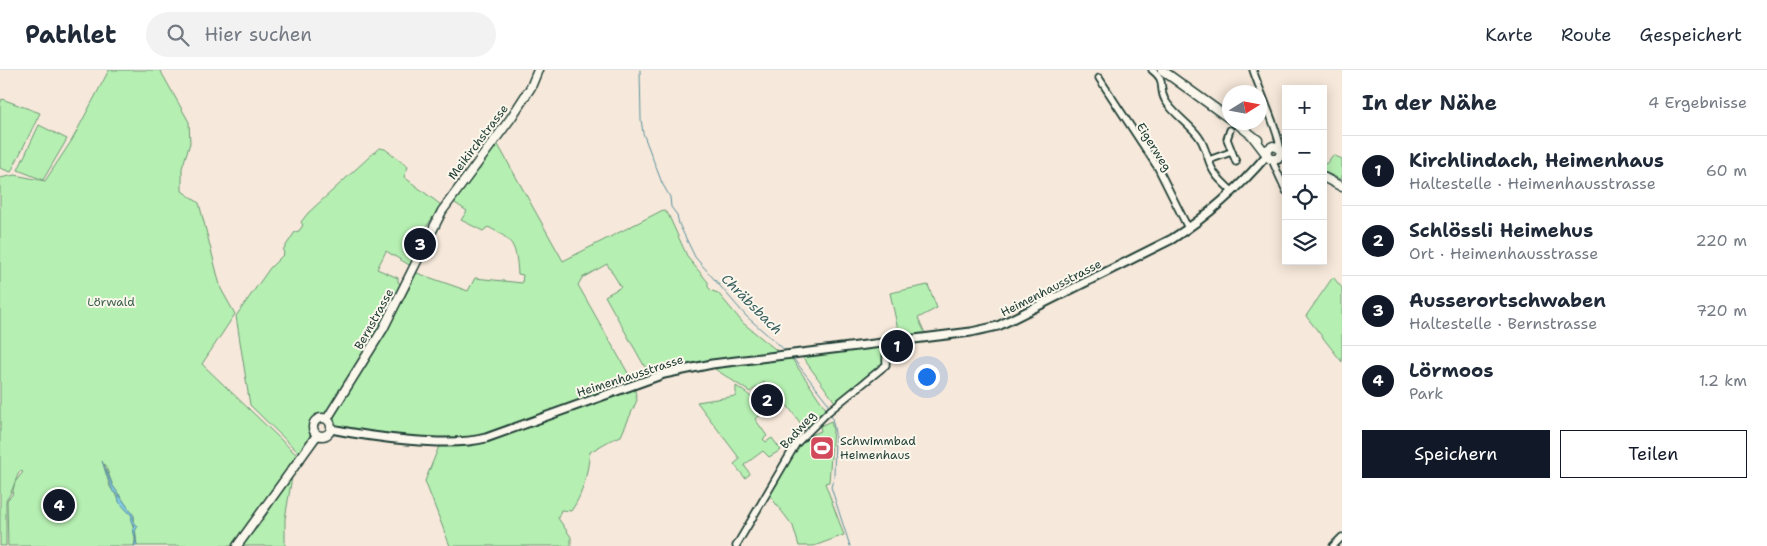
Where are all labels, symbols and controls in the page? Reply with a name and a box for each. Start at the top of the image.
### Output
search box [146,12,496,57]
text: Pathlet [25,19,116,51]
icon: search [164,21,192,49]
text: Hier suchen [204,22,312,47]
text: Karte [1485,23,1533,47]
text: Route [1561,23,1612,47]
text: Gespeichert [1640,23,1742,47]
north arrow [1222,85,1267,130]
map controls [1282,85,1327,265]
button: + [1282,85,1327,130]
text: In der Nähe [1362,89,1497,117]
text: 4 Ergebnisse [1648,92,1747,113]
street label: Meikirchstrasse [444,101,512,183]
street label: Eigerweg [1133,120,1175,174]
button: − [1282,130,1327,175]
text: Kirchlindach, Heimenhaus [1409,148,1664,173]
text: 1 [1374,160,1382,181]
text: 60 m [1706,160,1747,181]
text: Haltestelle · Heimenhausstrasse [1409,173,1656,194]
button: locate [1282,175,1327,220]
text: Schlössli Heimehus [1409,218,1593,243]
button: layers [1282,220,1327,265]
pin: 3 [404,225,436,263]
text: 2 [1372,230,1384,251]
text: 220 m [1695,230,1747,251]
text: Ort · Heimenhausstrasse [1409,243,1598,264]
street label: Heimenhausstrasse [998,256,1104,320]
water label: Chräbsbach [718,270,786,338]
street label: Bernstrasse [351,285,397,352]
text: Ausserortschwaben [1409,288,1606,313]
park label: Lörwald [87,294,135,310]
text: 3 [1372,300,1384,321]
text: 720 m [1696,300,1747,321]
text: Haltestelle · Bernstrasse [1409,313,1597,334]
pin: 1 [881,327,913,365]
street label: Heimenhausstrasse [575,351,686,401]
text: Lörmoos [1409,358,1493,383]
your location [914,364,940,390]
text: 4 [1372,370,1384,391]
text: 1.2 km [1699,370,1747,391]
pin: 2 [751,381,783,419]
text: Park [1409,383,1443,404]
street label: Badweg [777,408,819,452]
button: Speichern [1362,430,1550,478]
button: Teilen [1560,430,1747,478]
place label: Schwimmbad Heimenhaus [840,433,916,463]
sports icon: Schwimmbad Heimenhaus [809,435,835,461]
pin: 4 [43,486,75,524]

